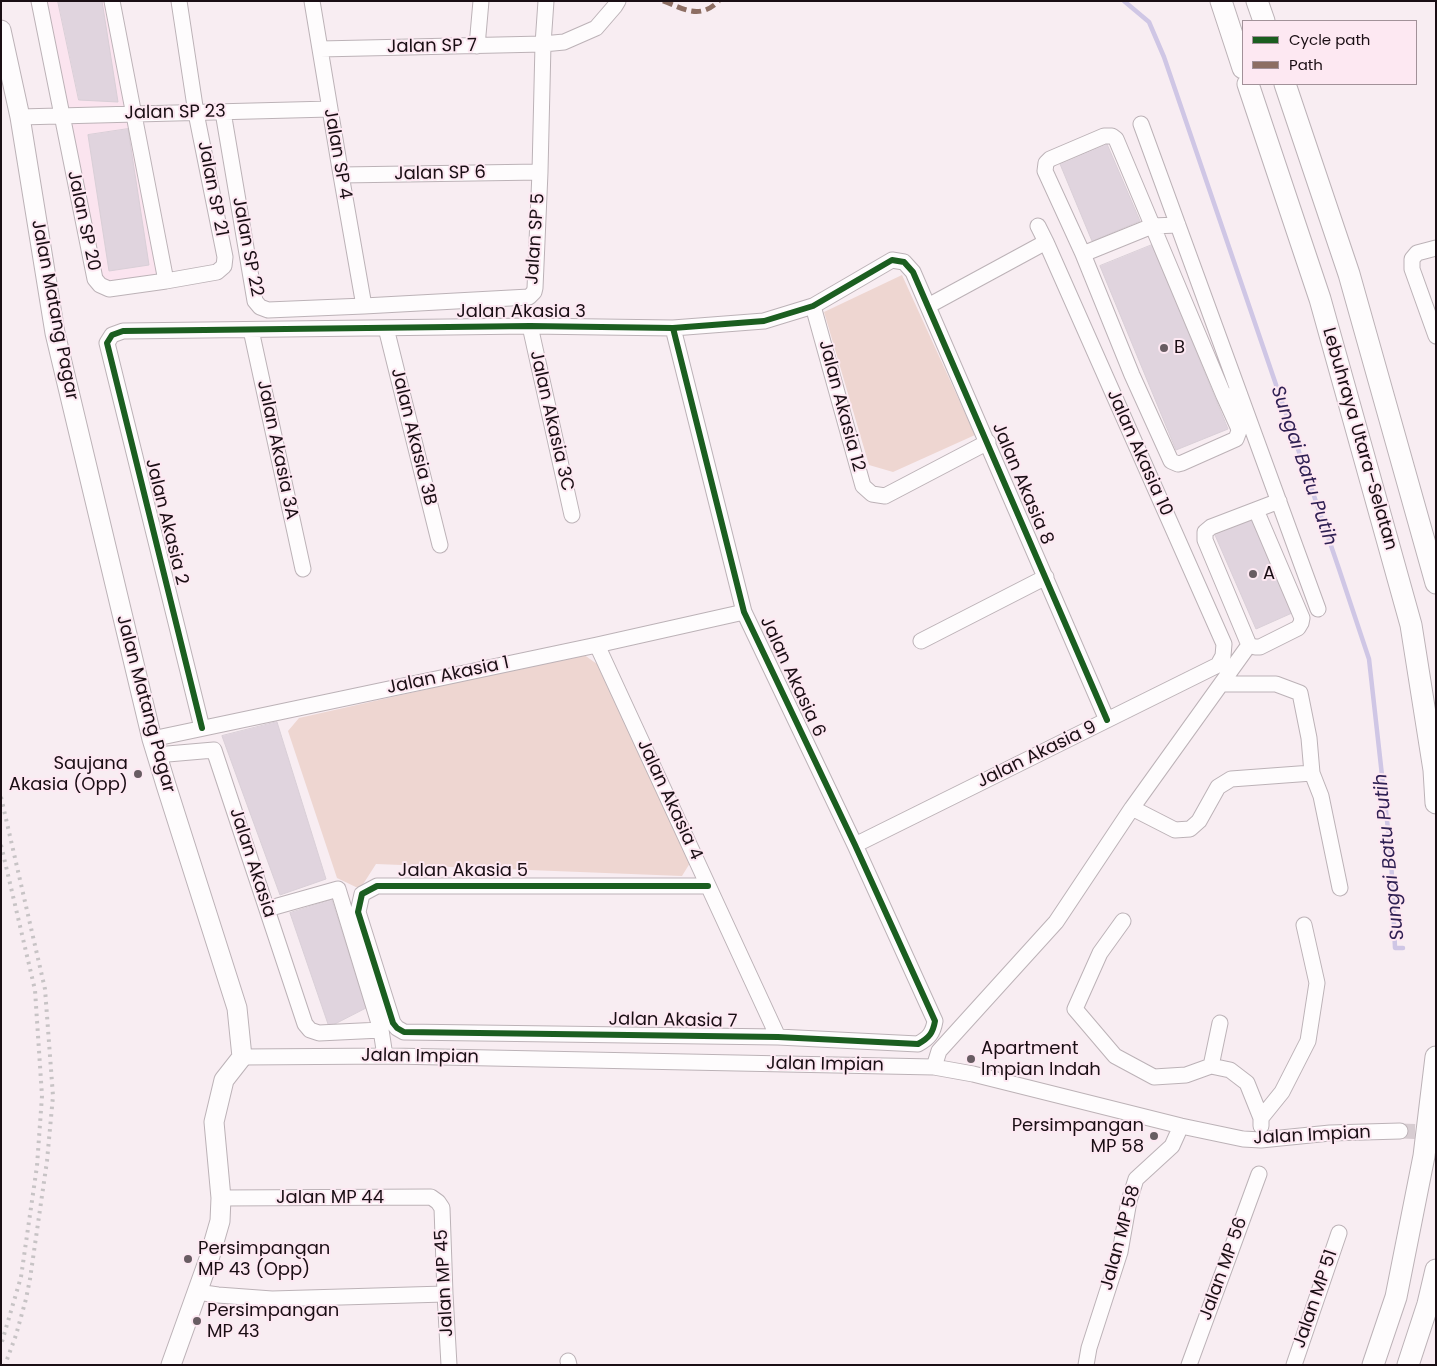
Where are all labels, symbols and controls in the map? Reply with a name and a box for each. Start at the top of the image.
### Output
legend [1242,20,1417,85]
text: Cycle path [1289,29,1370,50]
street label: Jalan SP 7 [387,35,477,59]
text: Path [1289,54,1323,75]
street label: Jalan SP 23 [124,101,226,125]
street label: Jalan SP 4 [318,107,356,201]
street label: Jalan SP 21 [192,140,232,238]
street label: Jalan SP 6 [394,162,486,186]
street label: Jalan SP 20 [62,169,104,273]
street label: Jalan SP 5 [522,192,550,286]
street label: Jalan SP 22 [227,195,267,299]
street label: Jalan Matang Pagar [26,218,82,402]
street label: Jalan Akasia 3 [456,301,586,323]
street label: Lebuhraya Utara–Selatan [1317,325,1401,553]
place label: B [1174,337,1185,359]
street label: Jalan Akasia 12 [813,338,869,474]
marker: B [1158,342,1170,354]
street label: Jalan Akasia 3C [524,349,578,493]
street label: Jalan Akasia 3B [386,366,440,508]
street label: Jalan Akasia 3A [252,378,302,522]
water label: Sungai Batu Putih [1265,383,1341,549]
street label: Jalan Akasia 10 [1101,386,1177,520]
street label: Jalan Akasia 8 [987,420,1057,548]
street label: Jalan Akasia 2 [140,457,192,587]
place label: A [1263,563,1275,585]
marker: A [1247,568,1259,580]
street label: Jalan Matang Pagar [111,613,179,795]
street label: Jalan Akasia 6 [755,613,829,741]
street label: Jalan Akasia 1 [385,652,511,700]
street label: Jalan Akasia 9 [974,717,1100,793]
street label: Jalan Akasia 4 [632,736,706,864]
place label: Saujana Akasia (Opp) [9,753,128,796]
marker: Saujana Akasia (Opp) [132,768,144,780]
water label: Sungai Batu Putih [1370,772,1410,942]
street label: Jalan Akasia [224,805,280,921]
street label: Jalan Akasia 5 [398,860,528,882]
street label: Jalan Akasia 7 [608,1009,738,1033]
place label: Apartment Impian Indah [981,1038,1101,1080]
street label: Jalan Impian [361,1045,479,1069]
street label: Jalan Impian [766,1053,884,1077]
marker: Apartment Impian Indah [965,1053,977,1065]
place label: Persimpangan MP 58 [1012,1115,1144,1158]
street label: Jalan Impian [1253,1122,1371,1150]
marker: Persimpangan MP 58 [1148,1130,1160,1142]
street label: Jalan MP 58 [1097,1183,1145,1293]
street label: Jalan MP 44 [276,1187,384,1209]
street label: Jalan MP 56 [1195,1215,1253,1323]
street label: Jalan MP 45 [431,1229,459,1337]
place label: Persimpangan MP 43 (Opp) [198,1238,330,1280]
street label: Jalan MP 51 [1289,1247,1343,1351]
marker: Persimpangan MP 43 (Opp) [182,1253,194,1265]
place label: Persimpangan MP 43 [207,1300,339,1342]
marker: Persimpangan MP 43 [191,1315,203,1327]

